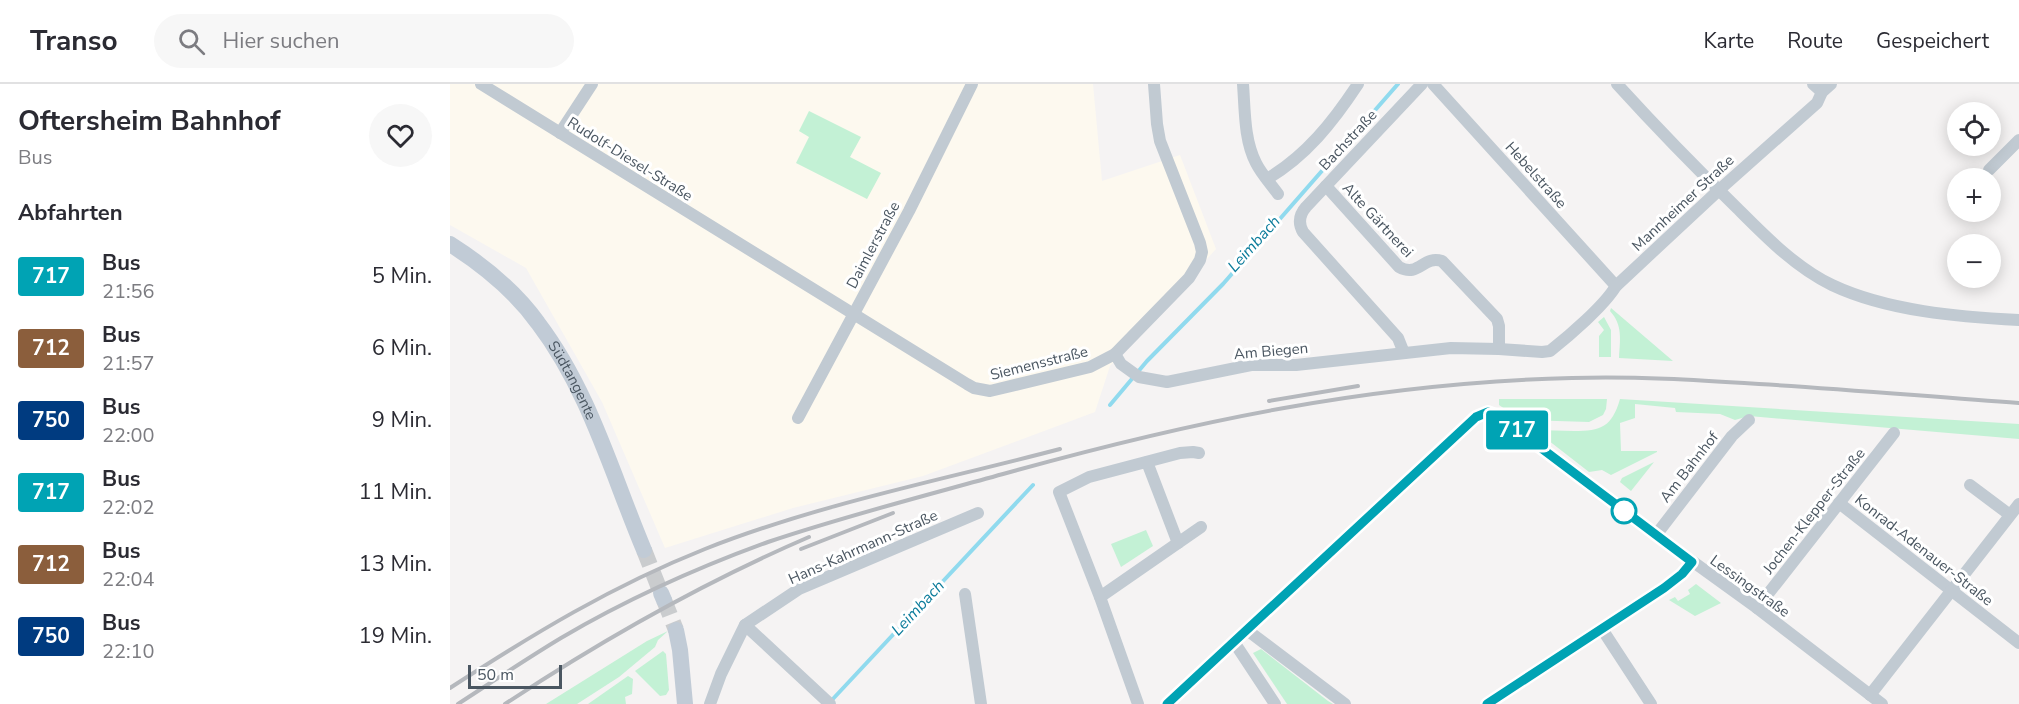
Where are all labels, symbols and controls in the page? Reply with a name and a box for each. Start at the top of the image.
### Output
search box [154,14,574,68]
text: Transo [30,22,118,60]
icon: search [175,25,208,58]
text: Hier suchen [223,26,339,56]
text: Karte [1704,27,1754,55]
text: Route [1787,27,1843,55]
text: Gespeichert [1876,27,1989,55]
text: Oftersheim Bahnhof [18,102,280,140]
map controls [1947,102,2001,288]
button: locate [1947,102,2001,156]
button: heart [369,104,432,167]
street label: Bachstraße [1315,105,1381,175]
street label: Rudolf-Diesel-Straße [564,112,696,206]
street label: Hebelstraße [1501,137,1571,213]
text: Bus [18,144,52,171]
street label: Mannheimer Straße [1628,150,1738,256]
button: + [1947,168,2001,222]
street label: Alte Gärtnerei [1338,178,1418,262]
text: Abfahrten [18,198,123,228]
street label: Daimlerstraße [842,198,904,292]
water label: Leimbach [1223,211,1285,277]
button: − [1947,234,2001,288]
text: Bus [102,248,141,278]
text: 5 Min. [372,261,432,291]
text: 717 [32,262,70,290]
text: 21:56 [102,278,155,305]
text: Bus [102,320,141,350]
text: 6 Min. [372,333,432,363]
text: 712 [32,334,70,362]
street label: Südtangente [543,337,601,423]
street label: Am Biegen [1233,338,1309,364]
street label: Siemensstraße [988,341,1090,385]
text: 21:57 [102,350,155,377]
text: Bus [102,392,141,422]
text: 9 Min. [372,405,432,435]
text: 750 [32,406,70,434]
line badge: 717 [1482,410,1552,450]
text: 717 [1498,416,1536,444]
text: 22:00 [102,422,155,449]
street label: Am Bahnhof [1655,427,1724,506]
street label: Jochen-Klepper-Straße [1758,444,1870,579]
text: Bus [102,464,141,494]
text: 11 Min. [359,477,432,507]
text: 717 [32,478,70,506]
street label: Konrad-Adenauer-Straße [1851,490,1997,610]
text: 22:02 [102,494,155,521]
unlabelled marker [1611,498,1637,524]
street label: Hans-Kahrmann-Straße [785,505,941,589]
text: Bus [102,536,141,566]
text: 13 Min. [359,549,432,579]
text: 712 [32,550,70,578]
street label: Lessingstraße [1706,550,1794,622]
text: 22:04 [102,566,155,593]
water label: Leimbach [886,575,950,641]
text: Bus [102,608,141,638]
text: 19 Min. [359,621,432,651]
text: 750 [32,622,70,650]
text: 22:10 [102,638,155,665]
scale bar [468,662,562,690]
text: 50 m [477,664,514,686]

